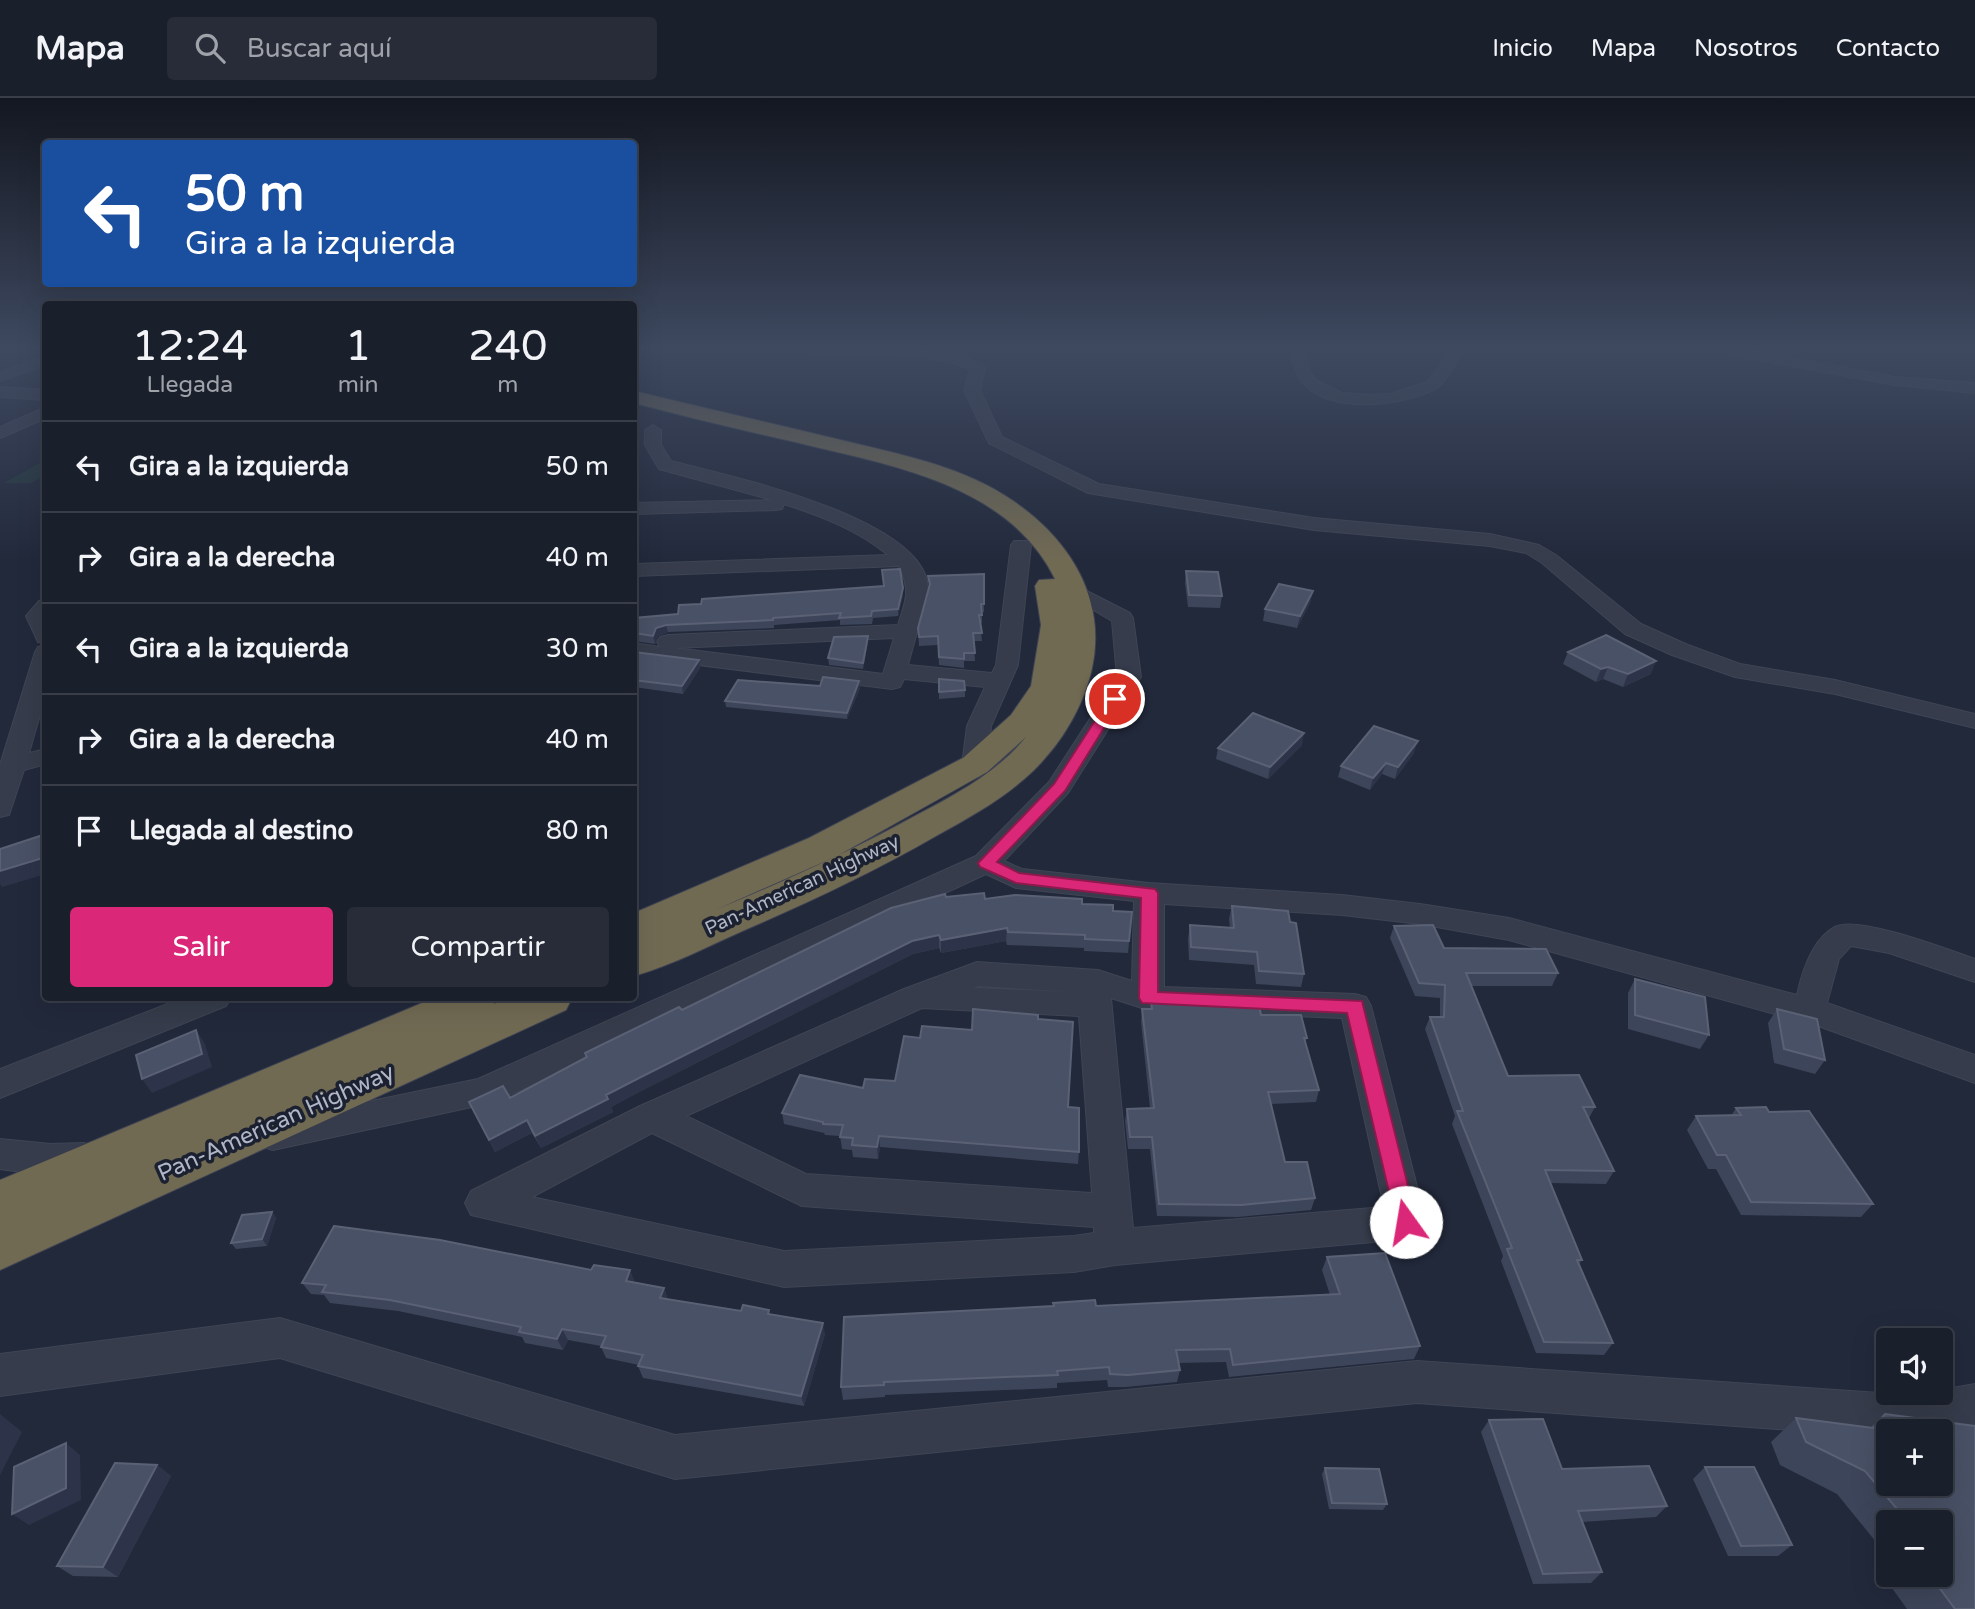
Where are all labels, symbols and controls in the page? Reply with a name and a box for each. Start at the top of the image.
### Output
search box [167,17,657,80]
text: Mapa [35,29,125,68]
icon: search [191,29,229,67]
text: Buscar aquí [247,33,391,64]
text: Inicio [1492,34,1553,63]
text: Mapa [1591,34,1656,63]
text: Nosotros [1694,34,1798,63]
text: Contacto [1836,34,1940,63]
text: 50 m [185,165,304,224]
icon: left [70,168,161,259]
text: Gira a la izquierda [185,225,456,263]
text: 12:24 [132,321,248,372]
text: 1 [345,321,371,372]
text: 240 [468,321,547,372]
text: Llegada [146,371,233,399]
text: min [338,371,379,399]
text: m [497,371,518,399]
icon: left [70,448,108,486]
text: Gira a la izquierda [129,451,349,482]
text: 50 m [546,451,609,482]
icon: right [70,539,108,577]
text: Gira a la derecha [129,542,335,573]
text: 40 m [546,542,609,573]
icon: left [70,630,108,668]
text: Gira a la izquierda [129,633,349,664]
text: 30 m [546,633,609,664]
pin [1085,669,1145,729]
icon: arrive [1096,680,1134,718]
icon: right [70,721,108,759]
text: Gira a la derecha [129,724,335,755]
text: 40 m [546,724,609,755]
icon: arrive [70,812,108,850]
text: Llegada al destino [129,815,353,846]
text: 80 m [546,815,609,846]
street label: Pan-American Highway [702,830,902,940]
button: Salir [70,907,333,987]
button: Compartir [347,907,609,987]
street label: Pan-American Highway [153,1058,399,1188]
position arrow [1369,1185,1443,1259]
map controls [1876,1328,1953,1587]
button: sound [1876,1328,1953,1405]
button: + [1876,1419,1953,1496]
button: − [1876,1510,1953,1587]

